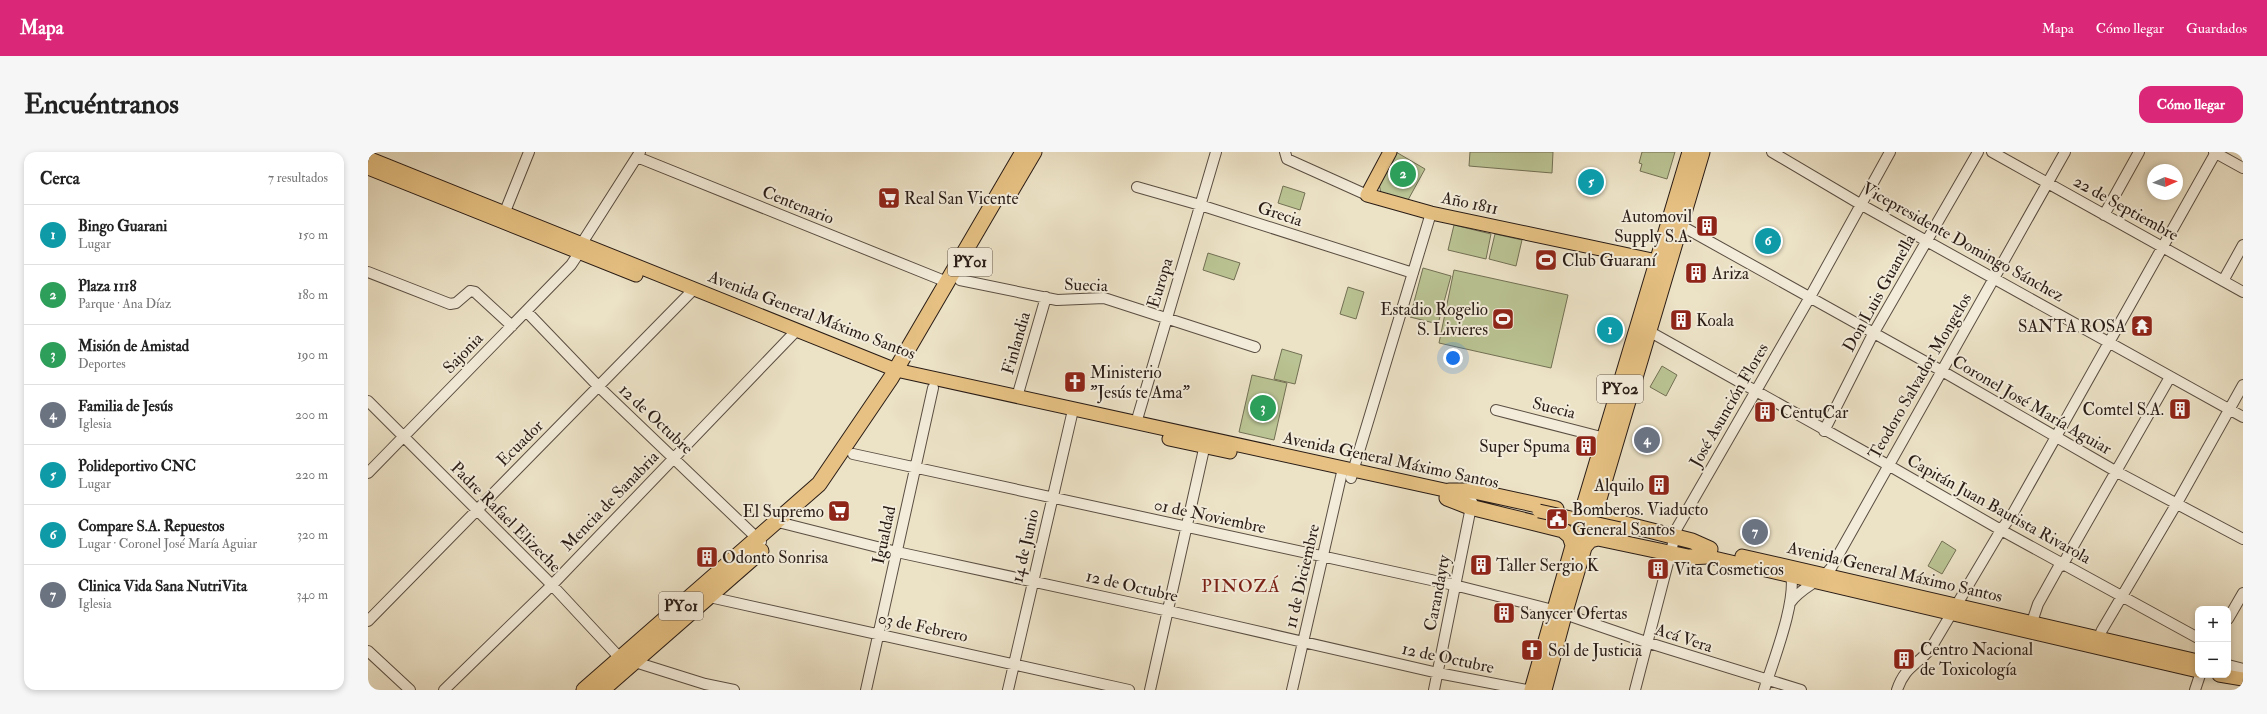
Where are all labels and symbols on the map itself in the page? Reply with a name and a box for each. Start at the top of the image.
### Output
pin: 2 [1390,159,1416,189]
north arrow [2147,164,2183,200]
pin: 5 [1578,167,1604,197]
street label: 22 de Septiembre [2069,170,2182,246]
street label: Vicepresidente Domingo Sánchez [1858,178,2068,307]
street label: Centenario [759,181,837,229]
supermarket icon: Real San Vicente [876,185,902,211]
street label: Año 1811 [1439,187,1500,219]
place label: Real San Vicente [904,188,1019,209]
street label: Grecia [1255,197,1306,231]
place label: Automovil Supply S.A. [1614,206,1693,248]
building icon: Automovil Supply S.A. [1694,213,1720,239]
pin: 6 [1755,226,1781,256]
street label: Don Luis Guanella [1838,230,1920,355]
sports icon: Club Guaraní [1533,247,1559,273]
road number: PY01 [948,248,992,276]
place label: Club Guaraní [1562,250,1658,271]
street label: Europa [1142,255,1179,311]
building icon: Ariza [1683,260,1709,286]
place label: Ariza [1711,263,1750,284]
street label: Avenida General Máximo Santos [705,265,919,364]
street label: Suecia [1064,274,1109,296]
street label: Teodoro Salvador Mongelos [1864,289,1976,463]
place label: Estadio Rogelio S. Livieres [1380,299,1488,340]
sports icon: Estadio Rogelio S. Livieres [1490,306,1516,332]
building icon: Koala [1668,307,1694,333]
street label: Finlandia [997,308,1035,377]
place label: Koala [1696,310,1735,331]
temple icon: SANTA ROSA [2129,313,2155,339]
pin: 1 [1597,315,1623,345]
place label: SANTA ROSA [2018,316,2126,337]
street label: Sajonia [438,327,488,378]
street label: José Asunción Flores [1685,339,1774,472]
your location [1443,348,1463,368]
street label: Coronel José María Aguiar [1948,351,2116,461]
place label: Ministerio "Jesús te Ama" [1090,362,1190,404]
church icon: Ministerio "Jesús te Ama" [1062,369,1088,395]
road number: PY02 [1597,375,1643,403]
street label: 12 de Octubre [614,379,698,459]
pin: 3 [1250,393,1276,423]
street label: Suecia [1530,393,1579,424]
building icon: Comtel S.A. [2167,396,2193,422]
building icon: CentuCar [1752,399,1778,425]
place label: Comtel S.A. [2083,399,2164,420]
place label: CentuCar [1780,402,1849,423]
street label: Ecuador [492,415,548,471]
pin: 4 [1634,425,1660,455]
street label: Avenida General Máximo Santos [1280,427,1501,493]
building icon: Super Spuma [1573,433,1599,459]
place label: Super Spuma [1479,436,1571,458]
street label: Mencia de Sanabria [557,446,664,556]
street label: Capitán Juan Bautista Rivarola [1903,450,2096,570]
street label: Padre Rafael Elizeche [446,457,566,577]
building icon: Alquilo [1646,472,1672,498]
place label: Alquilo [1593,475,1644,496]
street label: 01 de Noviembre [1152,494,1268,538]
supermarket icon: El Supremo [826,498,852,524]
place label: Bomberos. Viaducto General Santos [1572,499,1708,540]
place label: El Supremo [742,501,824,523]
street label: Igualdad [868,503,901,566]
public building icon: Bomberos. Viaducto General Santos [1544,506,1570,532]
street label: 14 de Junio [1006,507,1045,585]
pin: 7 [1742,517,1768,547]
street label: 11 de Diciembre [1280,522,1324,630]
street label: Avenida General Máximo Santos [1784,537,2005,607]
building icon: Odonto Sonrisa [694,544,720,570]
place label: Odonto Sonrisa [722,547,829,568]
building icon: Taller Sergio K [1468,552,1494,578]
street label: Carandayty [1419,553,1456,633]
place label: Taller Sergio K [1496,555,1600,576]
building icon: Vita Cosmeticos [1645,556,1671,582]
place label: Vita Cosmeticos [1674,559,1784,580]
street label: 12 de Octubre [1084,565,1180,607]
district label: PINOZÁ [1201,575,1281,598]
road number: PY01 [659,592,703,620]
building icon: Sanycer Ofertas [1491,600,1517,626]
place label: Sanycer Ofertas [1520,603,1627,625]
street label: 03 de Febrero [876,607,970,647]
street label: Acá Vera [1652,619,1716,657]
church icon: Sol de Justicia [1519,637,1545,663]
street label: 12 de Octubre [1400,638,1496,678]
place label: Centro Nacional de Toxicología [1920,639,2034,680]
place label: Sol de Justicia [1548,640,1643,662]
building icon: Centro Nacional de Toxicología [1891,646,1917,672]

